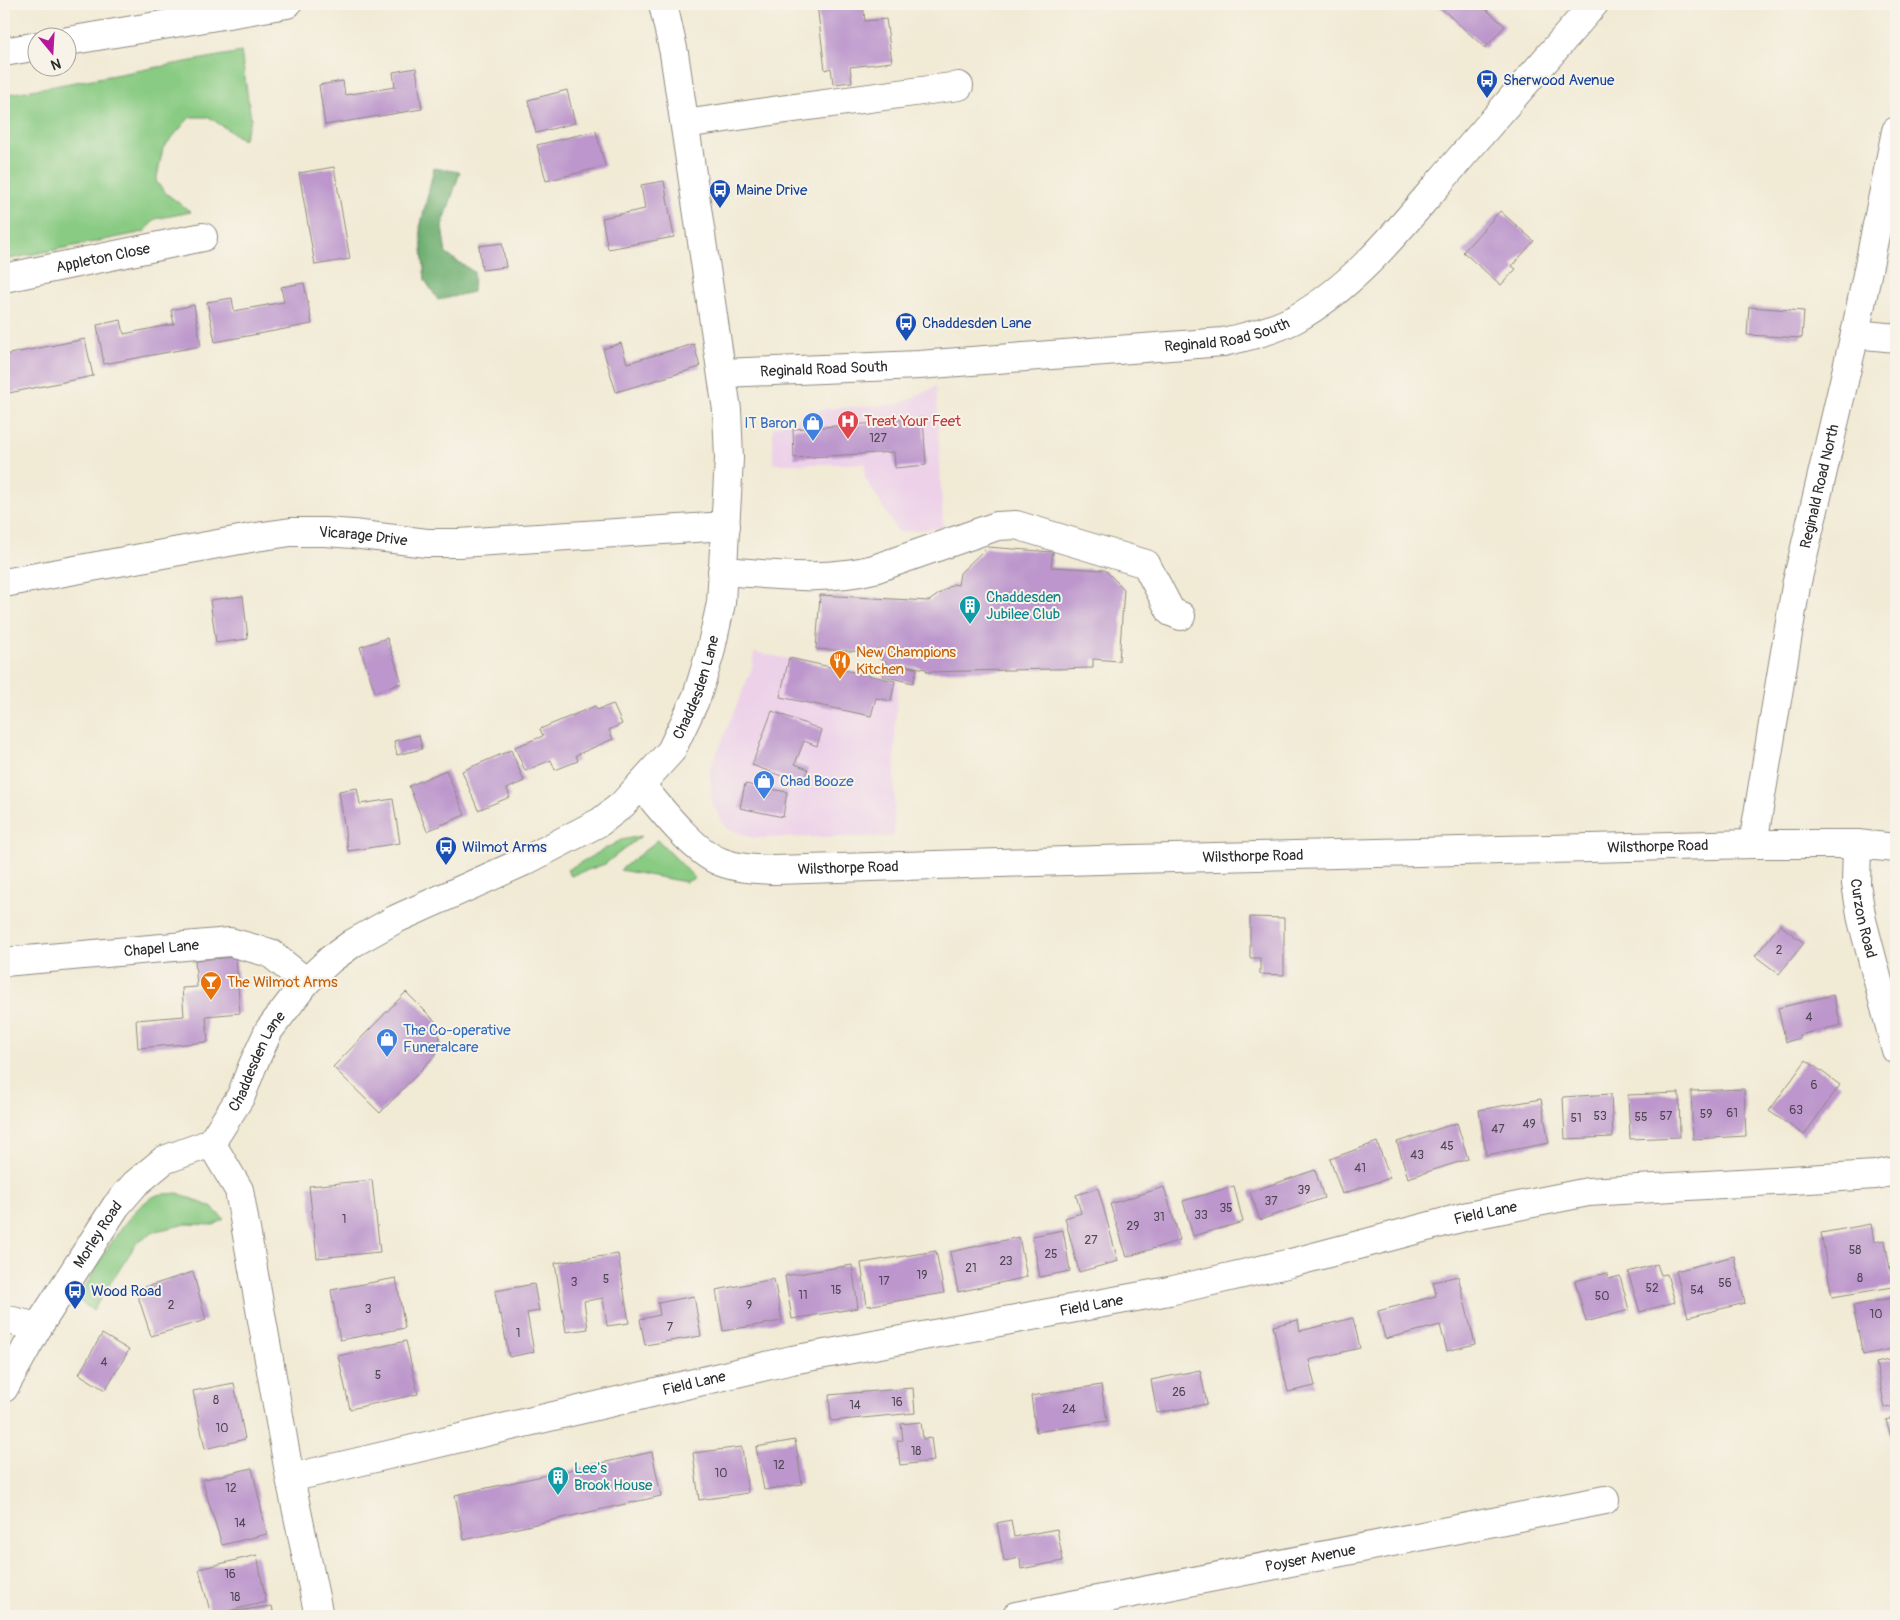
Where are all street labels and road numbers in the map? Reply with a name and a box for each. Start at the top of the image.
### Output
street label: Appleton Close [54,239,152,277]
street label: Reginald Road South [1164,313,1293,356]
street label: Reginald Road South [760,357,888,381]
street label: Reginald Road North [1796,422,1843,550]
street label: Vicarage Drive [319,523,409,550]
street label: Chaddesden Lane [668,633,723,742]
street label: Wilsthorpe Road [1607,836,1709,857]
street label: Wilsthorpe Road [1202,845,1304,867]
street label: Wilsthorpe Road [797,857,899,879]
street label: Curzon Road [1846,878,1881,960]
street label: Chapel Lane [123,935,200,961]
street label: Chaddesden Lane [224,1007,290,1115]
street label: Morley Road [69,1197,126,1271]
street label: Field Lane [1452,1197,1519,1229]
street label: Field Lane [1058,1290,1125,1320]
street label: Field Lane [661,1366,728,1400]
street label: Poyser Avenue [1264,1540,1358,1576]

